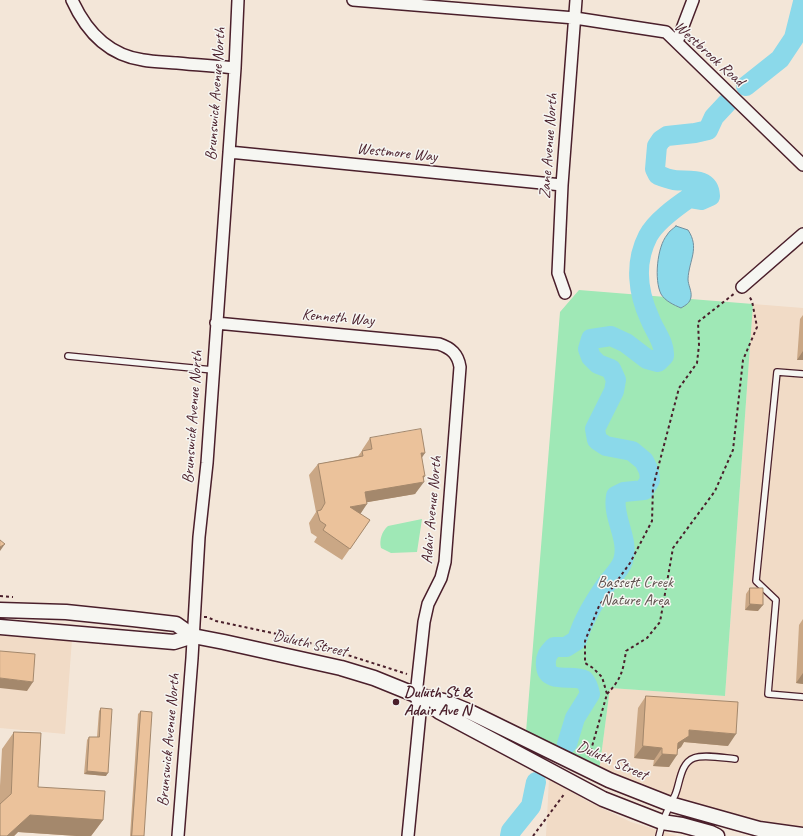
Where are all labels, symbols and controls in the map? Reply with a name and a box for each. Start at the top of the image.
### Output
street label: Westbrook Road [670,17,748,91]
street label: Brunswick Avenue North [202,27,230,161]
street label: Zane Avenue North [536,93,562,199]
street label: Westmore Way [356,139,438,167]
street label: Kenneth Way [301,305,375,331]
street label: Brunswick Avenue North [179,350,207,484]
street label: Adair Avenue North [418,455,446,565]
park label: Bassett Creek Nature Area [597,573,673,611]
street label: Duluth Street [271,626,349,662]
street label: Brunswick Avenue North [154,673,184,807]
place label: Duluth St & Adair Ave N [404,683,471,721]
marker: Duluth St & Adair Ave N [391,697,401,707]
street label: Duluth Street [574,737,650,785]

